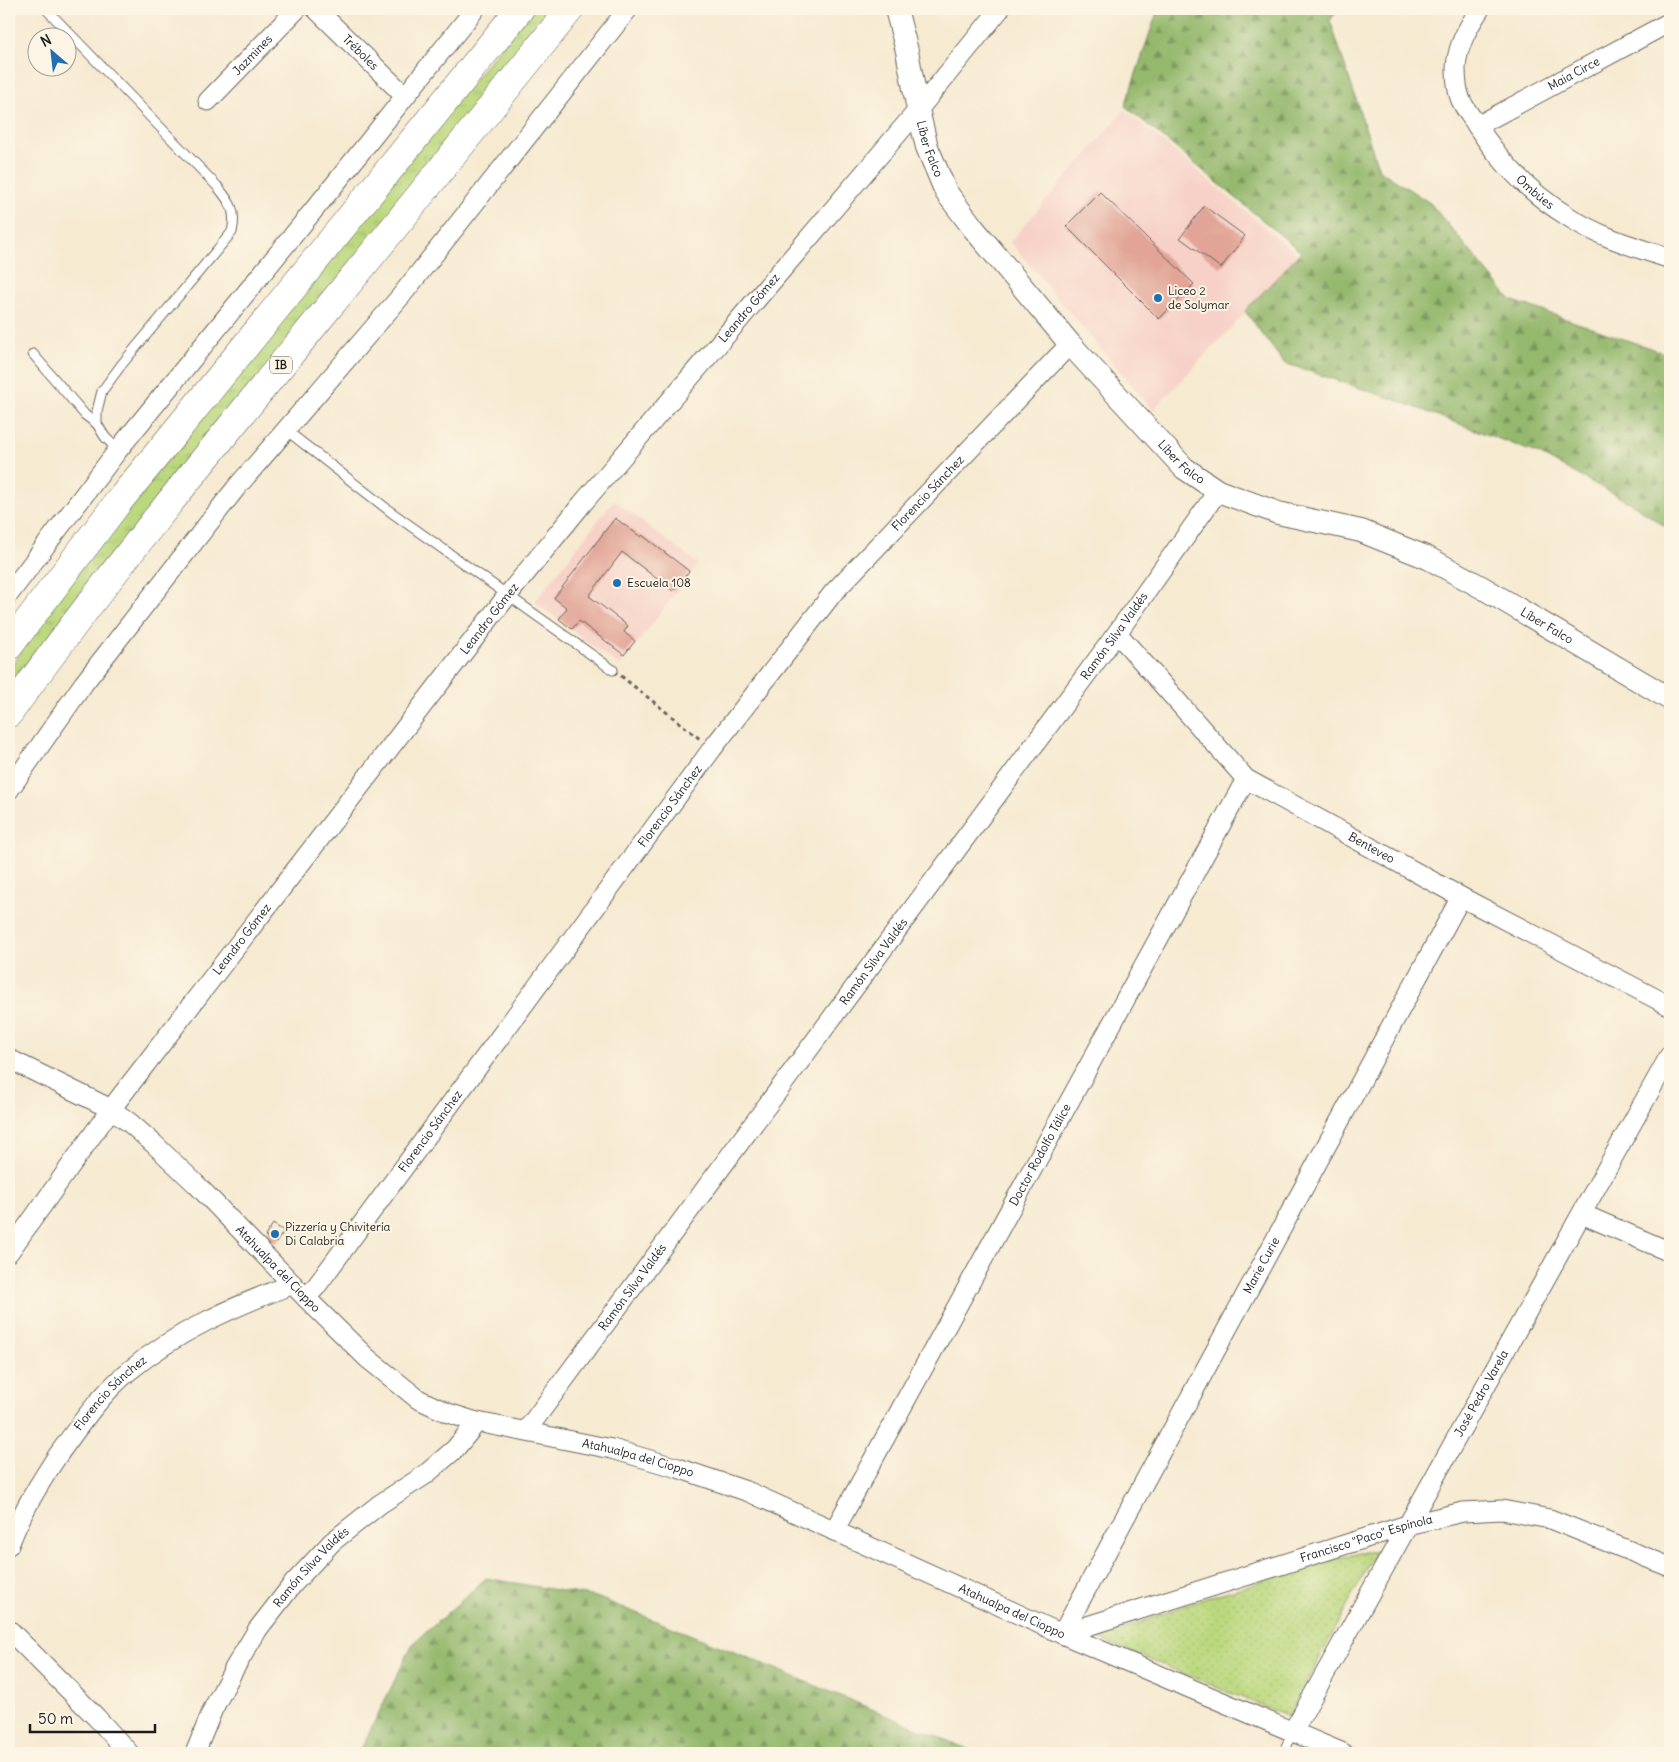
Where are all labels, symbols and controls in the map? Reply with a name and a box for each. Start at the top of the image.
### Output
north arrow [28,28,78,78]
text: N [37,30,54,51]
street label: Jazmines [229,31,275,78]
street label: Tréboles [340,31,382,73]
street label: Maia Circe [1545,53,1602,93]
street label: Líber Falco [914,119,947,179]
street label: Ombúes [1513,171,1557,212]
street label: Leandro Gómez [715,270,783,345]
place label: Liceo 2 de Solymar [1168,283,1230,312]
marker: Liceo 2 de Solymar [1152,292,1164,304]
road number: IB [270,356,292,374]
street label: Líber Falco [1155,437,1208,487]
street label: Florencio Sánchez [888,452,967,534]
place label: Escuela 108 [627,575,691,590]
marker: Escuela 108 [611,577,623,589]
street label: Leandro Gómez [457,580,522,657]
street label: Ramón Silva Valdés [1077,589,1151,682]
street label: Líber Falco [1518,604,1576,647]
street label: Florencio Sánchez [634,762,705,850]
street label: Benteveo [1346,829,1398,866]
street label: Leandro Gómez [209,900,274,978]
street label: Ramón Silva Valdés [836,915,910,1008]
street label: Florencio Sánchez [395,1087,465,1175]
street label: Doctor Rodolfo Tálice [1006,1101,1074,1208]
place label: Pizzería y Chivitería Di Calabria [285,1219,391,1248]
street label: Atahualpa del Cioppo [233,1222,324,1315]
marker: Pizzería y Chivitería Di Calabria [269,1228,281,1240]
street label: Marie Curie [1240,1234,1282,1296]
street label: Ramón Silva Valdés [595,1240,669,1333]
street label: José Pedro Varela [1451,1347,1511,1439]
street label: Florencio Sánchez [70,1352,149,1433]
street label: Atahualpa del Cioppo [581,1435,696,1480]
street label: Francisco "Paco" Espínola [1298,1511,1434,1565]
street label: Ramón Silva Valdés [270,1524,352,1610]
street label: Atahualpa del Cioppo [957,1580,1068,1642]
scale bar [30,1702,155,1734]
text: 50 m [38,1709,73,1728]

